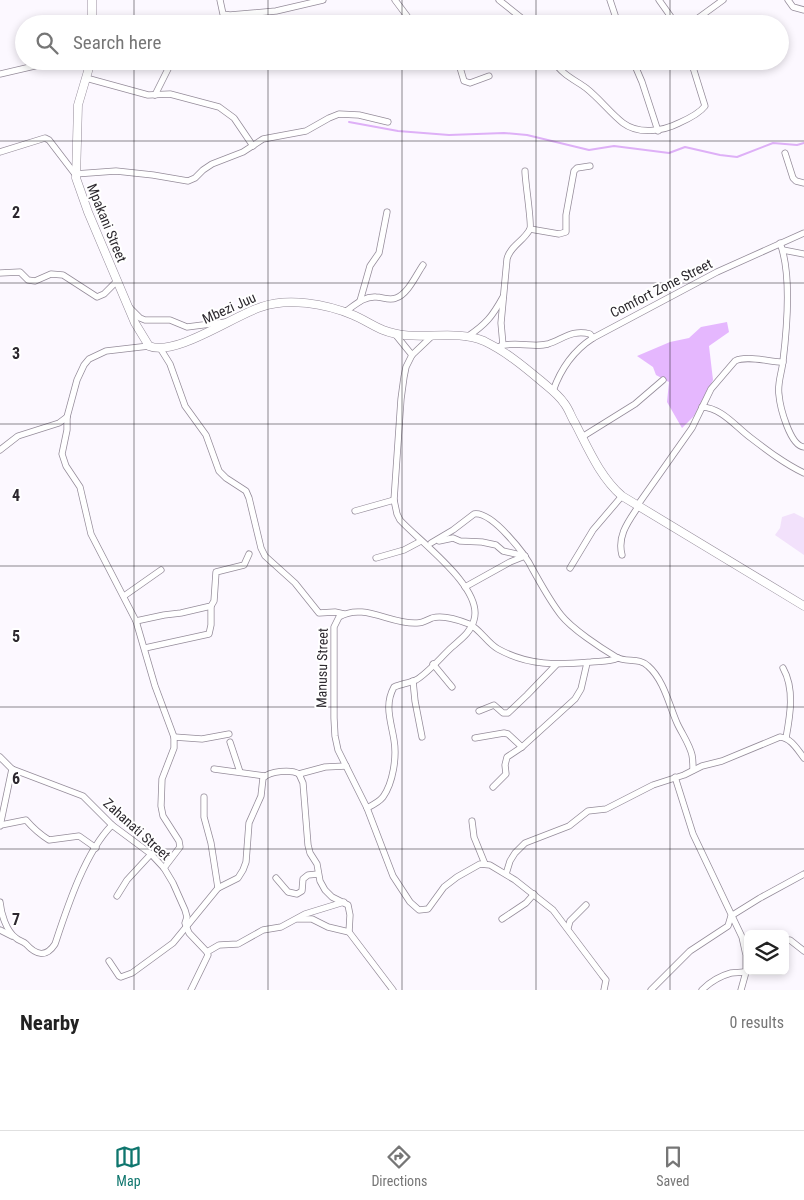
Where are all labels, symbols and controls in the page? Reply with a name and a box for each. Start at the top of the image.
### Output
search box [15,15,789,70]
icon: search [33,29,61,57]
text: Search here [73,31,161,54]
street label: Mpakani Street [84,181,130,265]
text: 2 [12,203,20,222]
street label: Comfort Zone Street [607,255,715,321]
street label: Mbezi Juu [200,289,258,327]
text: 3 [12,344,20,363]
text: 4 [12,486,20,505]
text: 5 [12,627,20,646]
street label: Manusu Street [313,628,331,708]
text: 6 [12,769,20,788]
street label: Zahanati Street [100,795,174,863]
text: 7 [12,910,20,929]
map controls [744,930,789,975]
button: layers [744,930,789,975]
text: Nearby [20,1011,79,1035]
text: 0 results [729,1013,784,1032]
tab: Map [114,1143,142,1189]
tab: Directions [371,1143,427,1189]
tab: Saved [656,1143,690,1189]

